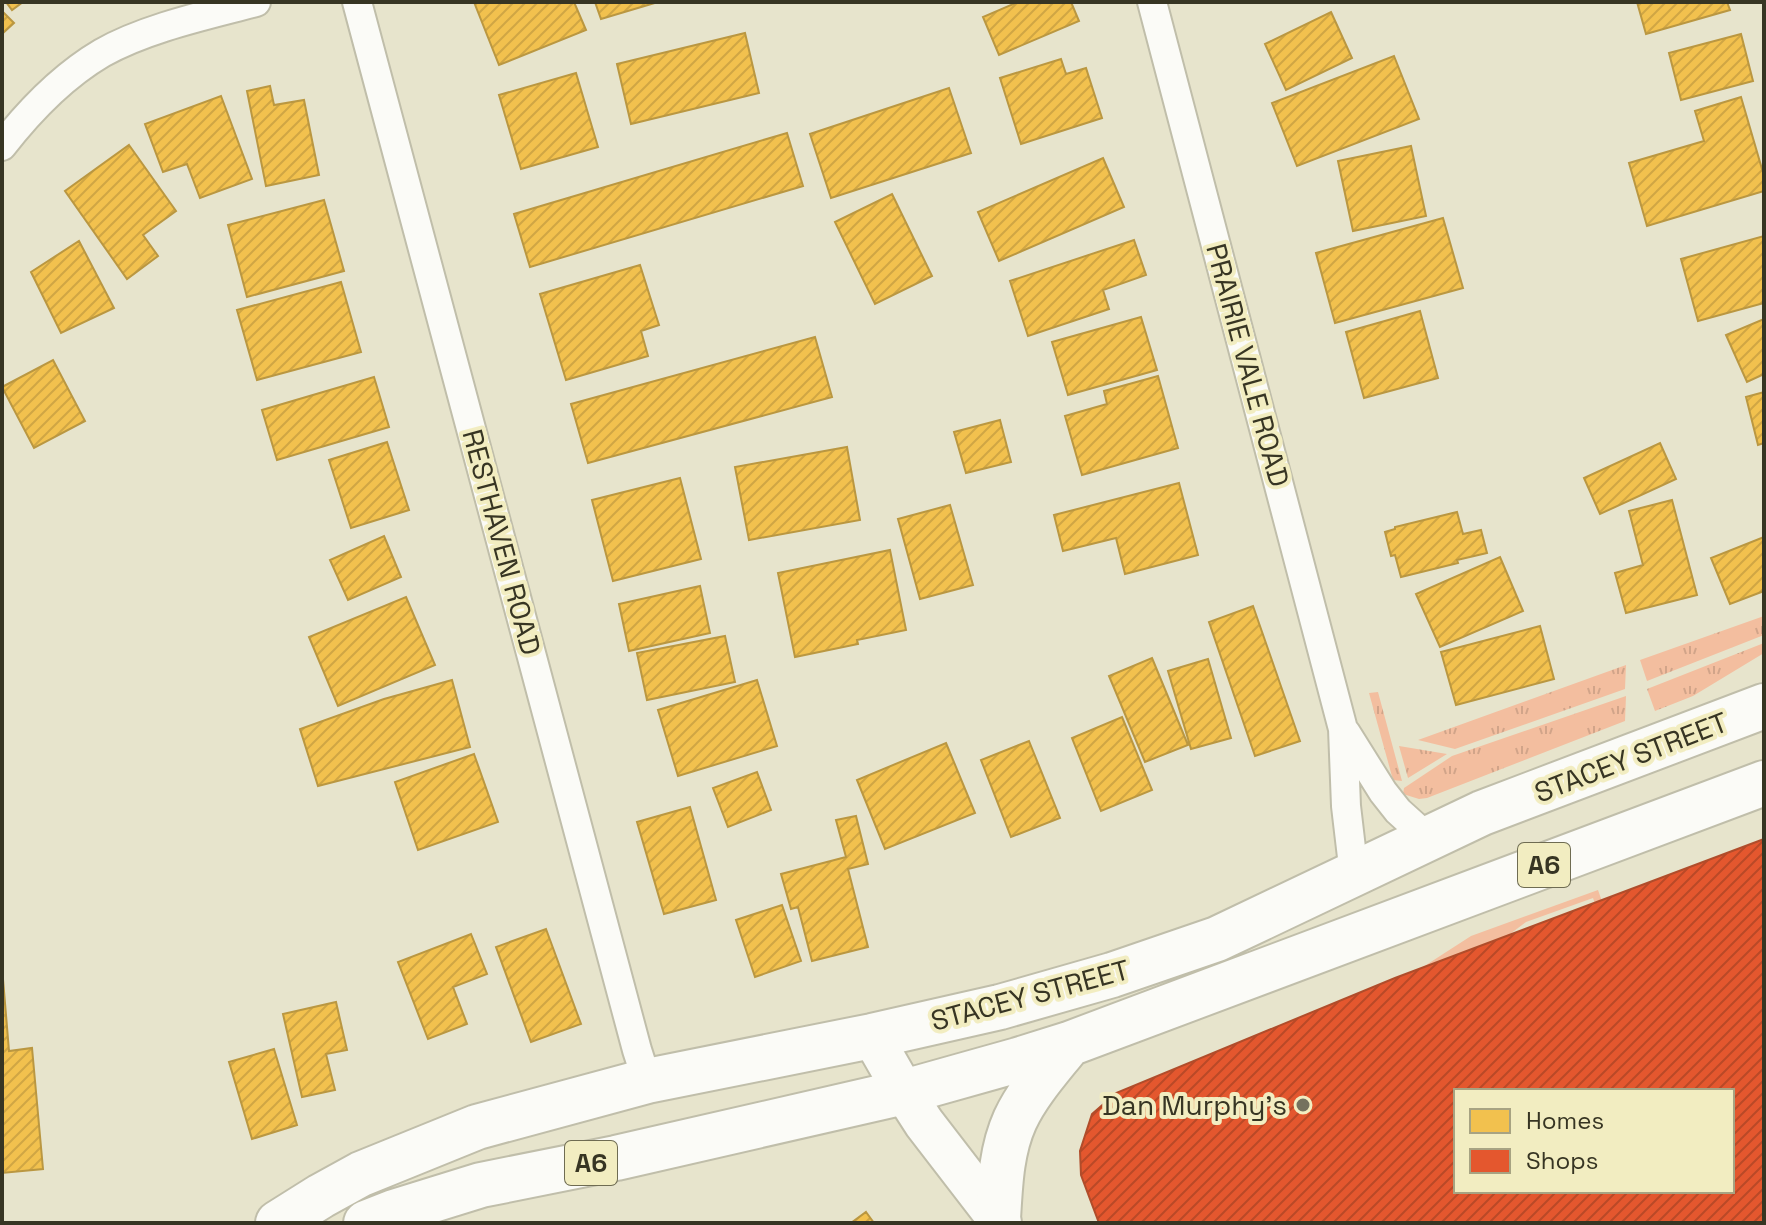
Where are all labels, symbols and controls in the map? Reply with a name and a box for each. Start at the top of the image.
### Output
street label: PRAIRIE VALE ROAD [1198,240,1298,490]
street label: RESTHAVEN ROAD [455,425,549,659]
street label: STACEY STREET [1529,704,1733,810]
road number: A6 [1518,843,1570,887]
street label: STACEY STREET [927,951,1133,1039]
place label: Dan Murphy's [1102,1087,1287,1123]
legend [1454,1089,1734,1193]
marker: Dan Murphy's [1294,1096,1312,1114]
text: Homes [1526,1105,1604,1136]
road number: A6 [565,1141,617,1185]
text: Shops [1526,1145,1598,1176]

